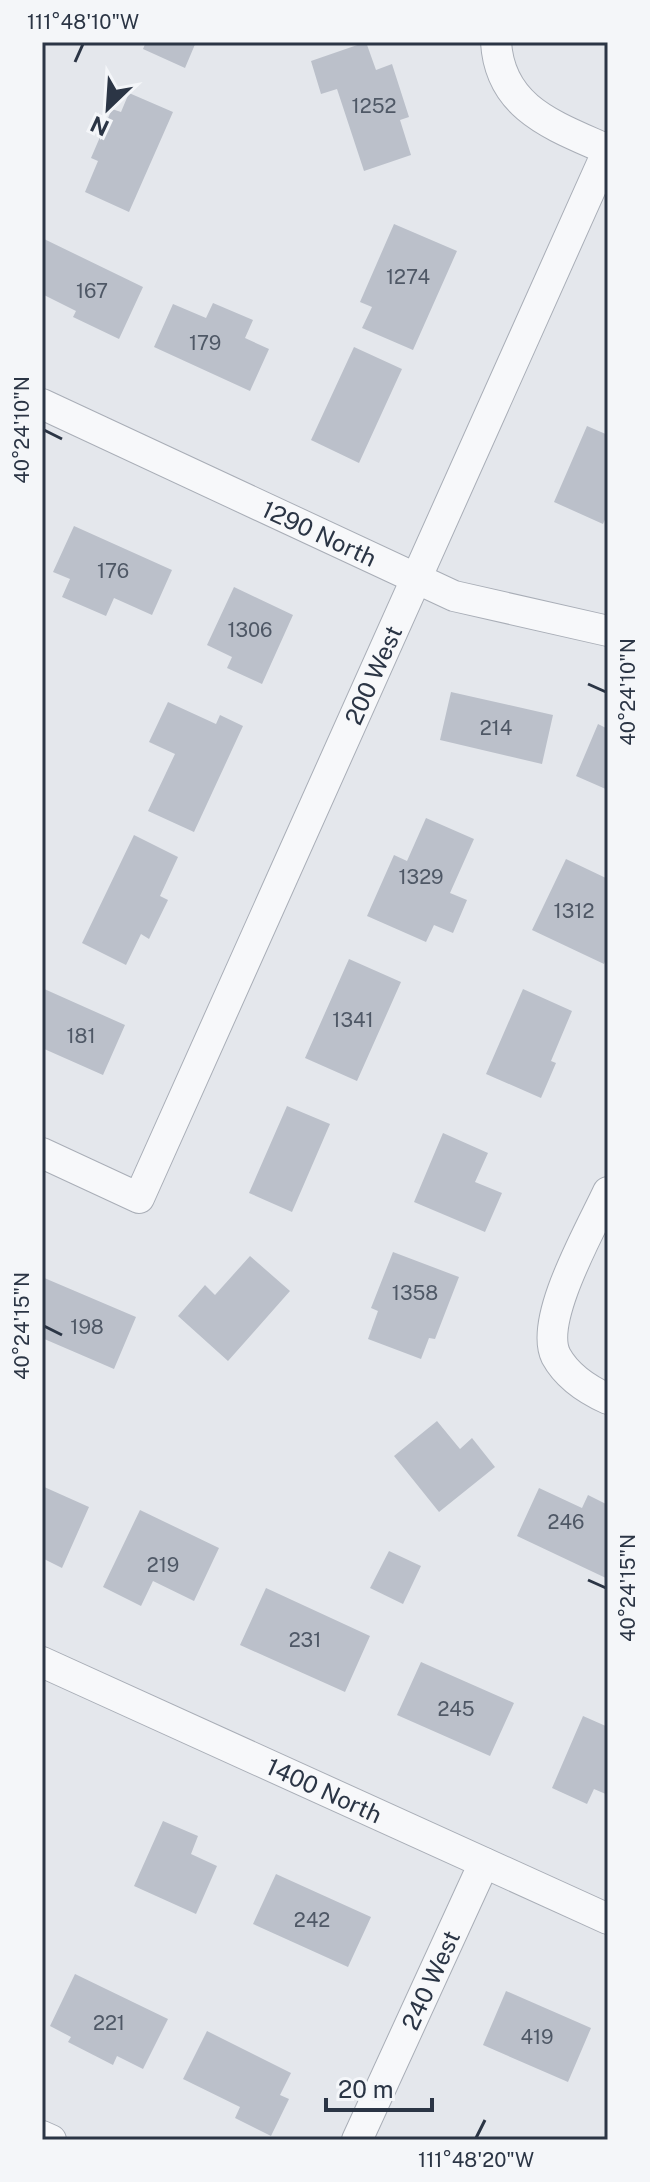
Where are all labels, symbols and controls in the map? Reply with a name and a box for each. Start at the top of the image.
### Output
text: 111°48'10"W [27,10,139,34]
north arrow [68,68,148,148]
house number: 1252 [352,94,396,118]
text: N [86,111,113,142]
house number: 1274 [386,265,430,289]
house number: 167 [76,279,108,303]
house number: 179 [189,331,221,355]
text: 40°24'10"N [10,376,34,484]
street label: 1290 North [258,495,381,572]
house number: 176 [97,559,129,583]
house number: 1306 [227,618,273,642]
street label: 200 West [339,621,407,729]
text: 40°24'10"N [616,638,640,746]
house number: 214 [480,716,512,740]
house number: 1329 [398,865,444,889]
house number: 1312 [554,899,594,923]
house number: 1341 [332,1008,374,1032]
house number: 181 [66,1024,96,1048]
text: 40°24'15"N [10,1272,34,1380]
house number: 1358 [392,1281,438,1305]
house number: 198 [70,1315,104,1339]
house number: 246 [548,1510,584,1534]
text: 40°24'15"N [616,1534,640,1642]
house number: 219 [147,1553,179,1577]
house number: 231 [289,1628,321,1652]
house number: 245 [437,1697,475,1721]
street label: 1400 North [262,1752,386,1828]
house number: 242 [294,1908,330,1932]
street label: 240 West [396,1926,465,2034]
house number: 221 [93,2011,125,2035]
house number: 419 [520,2025,554,2049]
scale bar [326,2062,432,2112]
text: 20 m [338,2075,394,2103]
text: 111°48'20"W [418,2148,534,2172]

